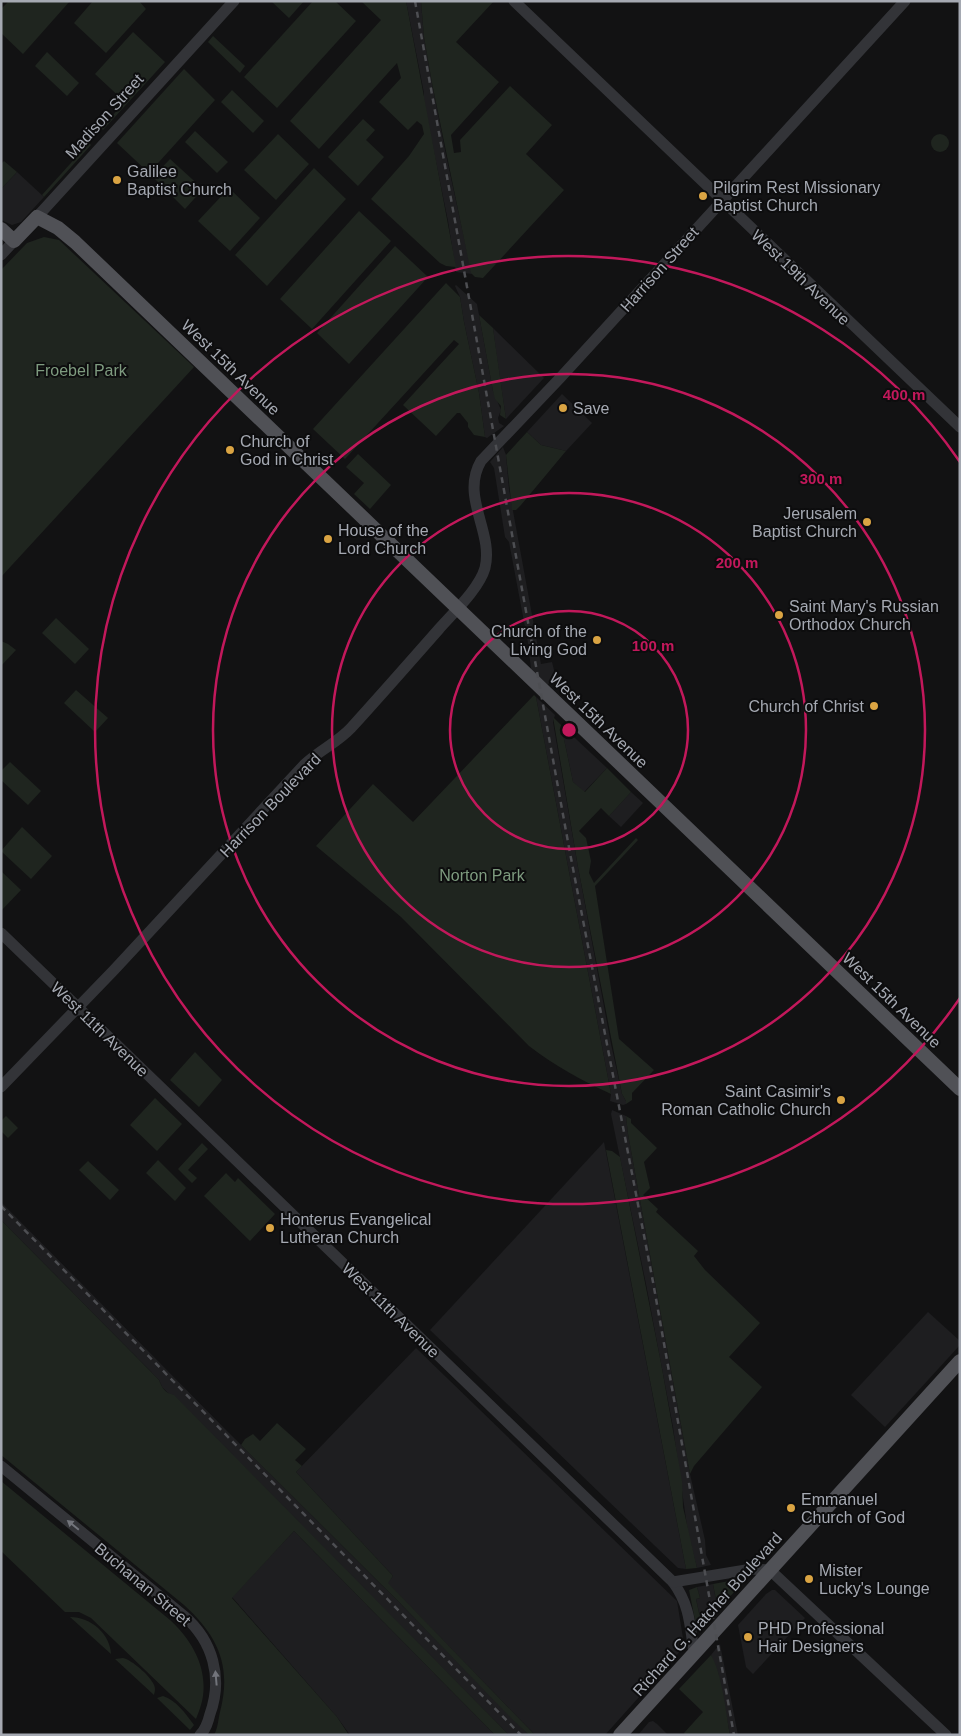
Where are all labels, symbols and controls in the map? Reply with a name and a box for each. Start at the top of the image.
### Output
street label: Madison Street [62,70,147,162]
place label: Galilee Baptist Church [127,163,232,198]
marker: Galilee Baptist Church [111,174,123,186]
place label: Pilgrim Rest Missionary Baptist Church [713,179,880,214]
marker: Pilgrim Rest Missionary Baptist Church [697,190,709,202]
street label: Harrison Street [617,223,702,315]
street label: West 19th Avenue [748,226,853,328]
street label: West 15th Avenue [178,316,283,418]
park label: Froebel Park [35,362,128,379]
text: 400 m [883,386,925,403]
place label: Save [573,400,610,417]
marker: Save [557,402,569,414]
place label: Church of God in Christ [240,433,334,468]
marker: Church of God in Christ [224,444,236,456]
text: 300 m [800,470,842,487]
place label: Jerusalem Baptist Church [752,505,857,540]
marker: Jerusalem Baptist Church [861,516,873,528]
place label: House of the Lord Church [338,522,429,557]
marker: House of the Lord Church [322,533,334,545]
text: 200 m [716,554,758,571]
place label: Saint Mary's Russian Orthodox Church [789,598,939,633]
marker: Saint Mary's Russian Orthodox Church [773,609,785,621]
place label: Church of the Living God [491,623,587,658]
marker: Church of the Living God [591,634,603,646]
text: 100 m [632,637,674,654]
street label: West 15th Avenue [546,669,651,771]
place label: Church of Christ [748,698,865,715]
marker: Church of Christ [868,700,880,712]
centre of rings [560,721,578,739]
street label: Harrison Boulevard [217,750,324,861]
park label: Norton Park [439,867,526,884]
street label: West 15th Avenue [839,949,944,1051]
street label: West 11th Avenue [48,979,152,1080]
place label: Saint Casimir's Roman Catholic Church [661,1083,831,1118]
marker: Saint Casimir's Roman Catholic Church [835,1094,847,1106]
place label: Honterus Evangelical Lutheran Church [280,1211,431,1246]
marker: Honterus Evangelical Lutheran Church [264,1222,276,1234]
street label: West 11th Avenue [339,1260,443,1361]
place label: Emmanuel Church of God [801,1491,905,1526]
marker: Emmanuel Church of God [785,1502,797,1514]
one-way arrow [67,1520,80,1531]
street label: Richard G. Hatcher Boulevard [630,1529,785,1699]
street label: Buchanan Street [92,1540,194,1630]
place label: Mister Lucky's Lounge [819,1562,930,1597]
marker: Mister Lucky's Lounge [803,1573,815,1585]
place label: PHD Professional Hair Designers [758,1620,884,1655]
marker: PHD Professional Hair Designers [742,1631,754,1643]
one-way arrow [212,1669,220,1685]

